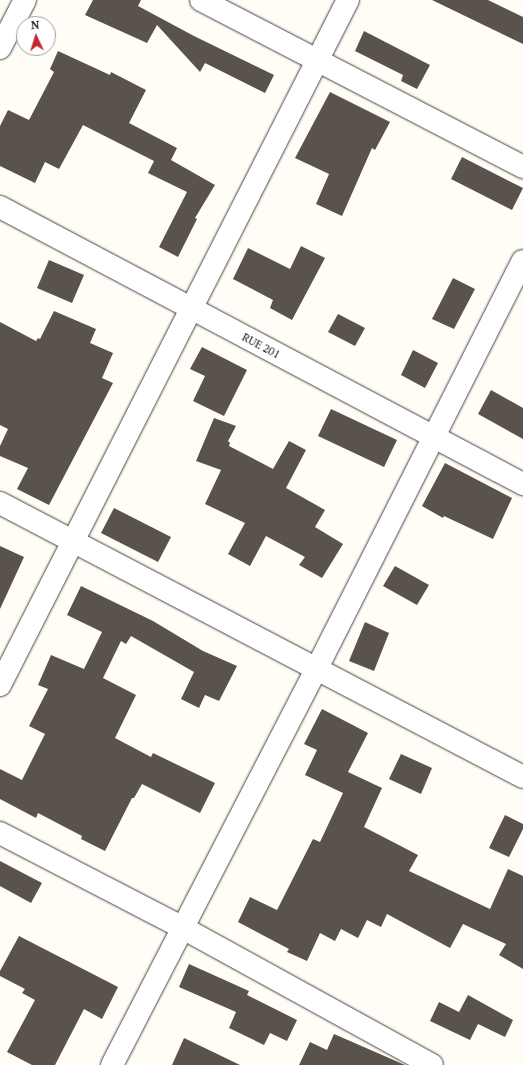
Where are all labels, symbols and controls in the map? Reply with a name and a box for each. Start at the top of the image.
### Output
north arrow [16,16,56,56]
text: N [31,18,40,32]
street label: RUE 201 [240,331,282,361]

